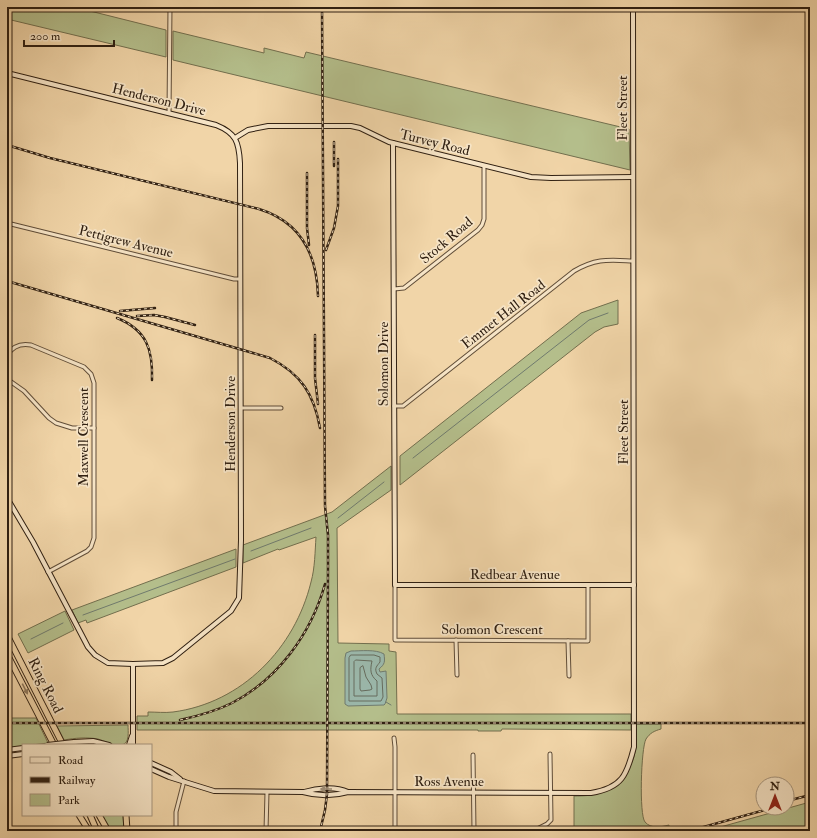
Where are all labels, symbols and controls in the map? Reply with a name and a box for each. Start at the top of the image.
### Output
scale bar [24,22,114,48]
text: 200 m [30,29,61,44]
street label: Fleet Street [614,75,631,141]
street label: Henderson Drive [110,80,208,119]
street label: Turvey Road [398,126,472,160]
street label: Stock Road [416,213,476,267]
street label: Pettigrew Avenue [77,222,175,261]
street label: Emmet Hall Road [458,276,549,352]
street label: Solomon Drive [375,322,392,406]
street label: Henderson Drive [222,376,239,472]
street label: Maxwell Crescent [75,387,92,487]
street label: Fleet Street [615,399,632,465]
street label: Redbear Avenue [470,566,560,583]
street label: Solomon Crescent [441,621,543,638]
street label: Ring Road [24,655,67,716]
one-way arrow [22,683,28,695]
legend [22,744,152,816]
text: Road [58,753,83,768]
text: Railway [58,773,96,788]
street label: Ross Avenue [414,773,484,790]
north arrow [755,776,795,816]
text: N [769,780,781,793]
one-way arrow [319,786,332,792]
text: Park [58,793,80,808]

